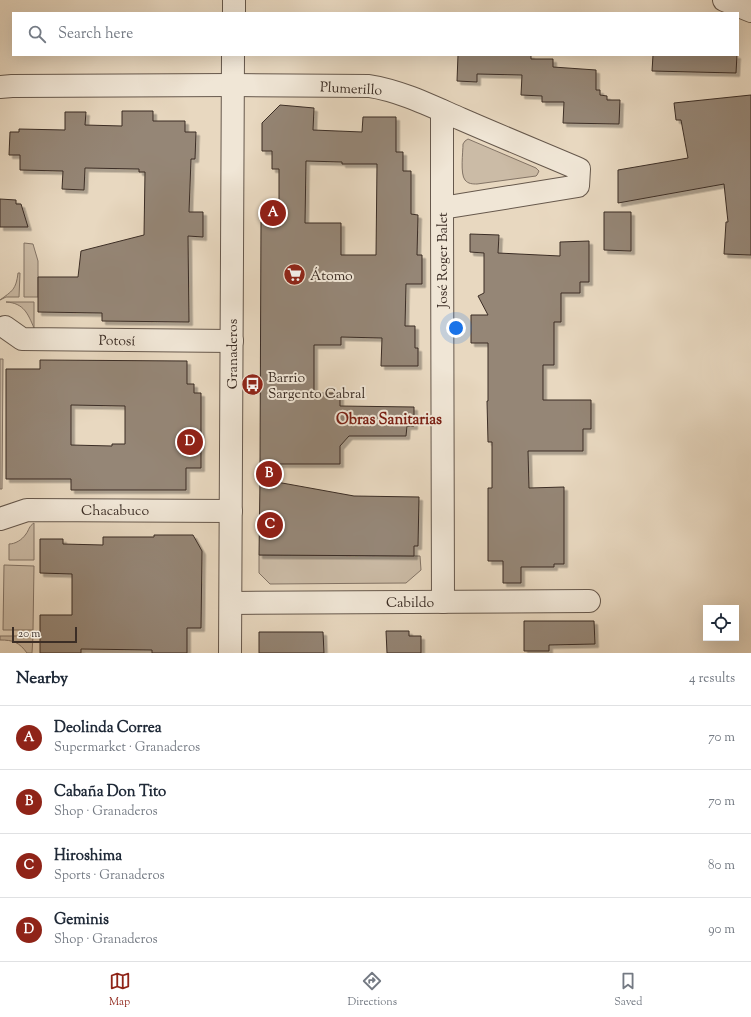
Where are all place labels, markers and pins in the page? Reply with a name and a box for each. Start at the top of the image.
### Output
pin: A [260,198,286,228]
supermarket icon: Átomo [281,262,307,288]
place label: Átomo [310,267,353,287]
place label: Barrio Sargento Cabral [268,369,365,405]
bus stop icon: Barrio Sargento Cabral [240,372,266,398]
pin: D [177,427,203,457]
pin: B [256,459,282,489]
pin: C [257,510,283,540]

